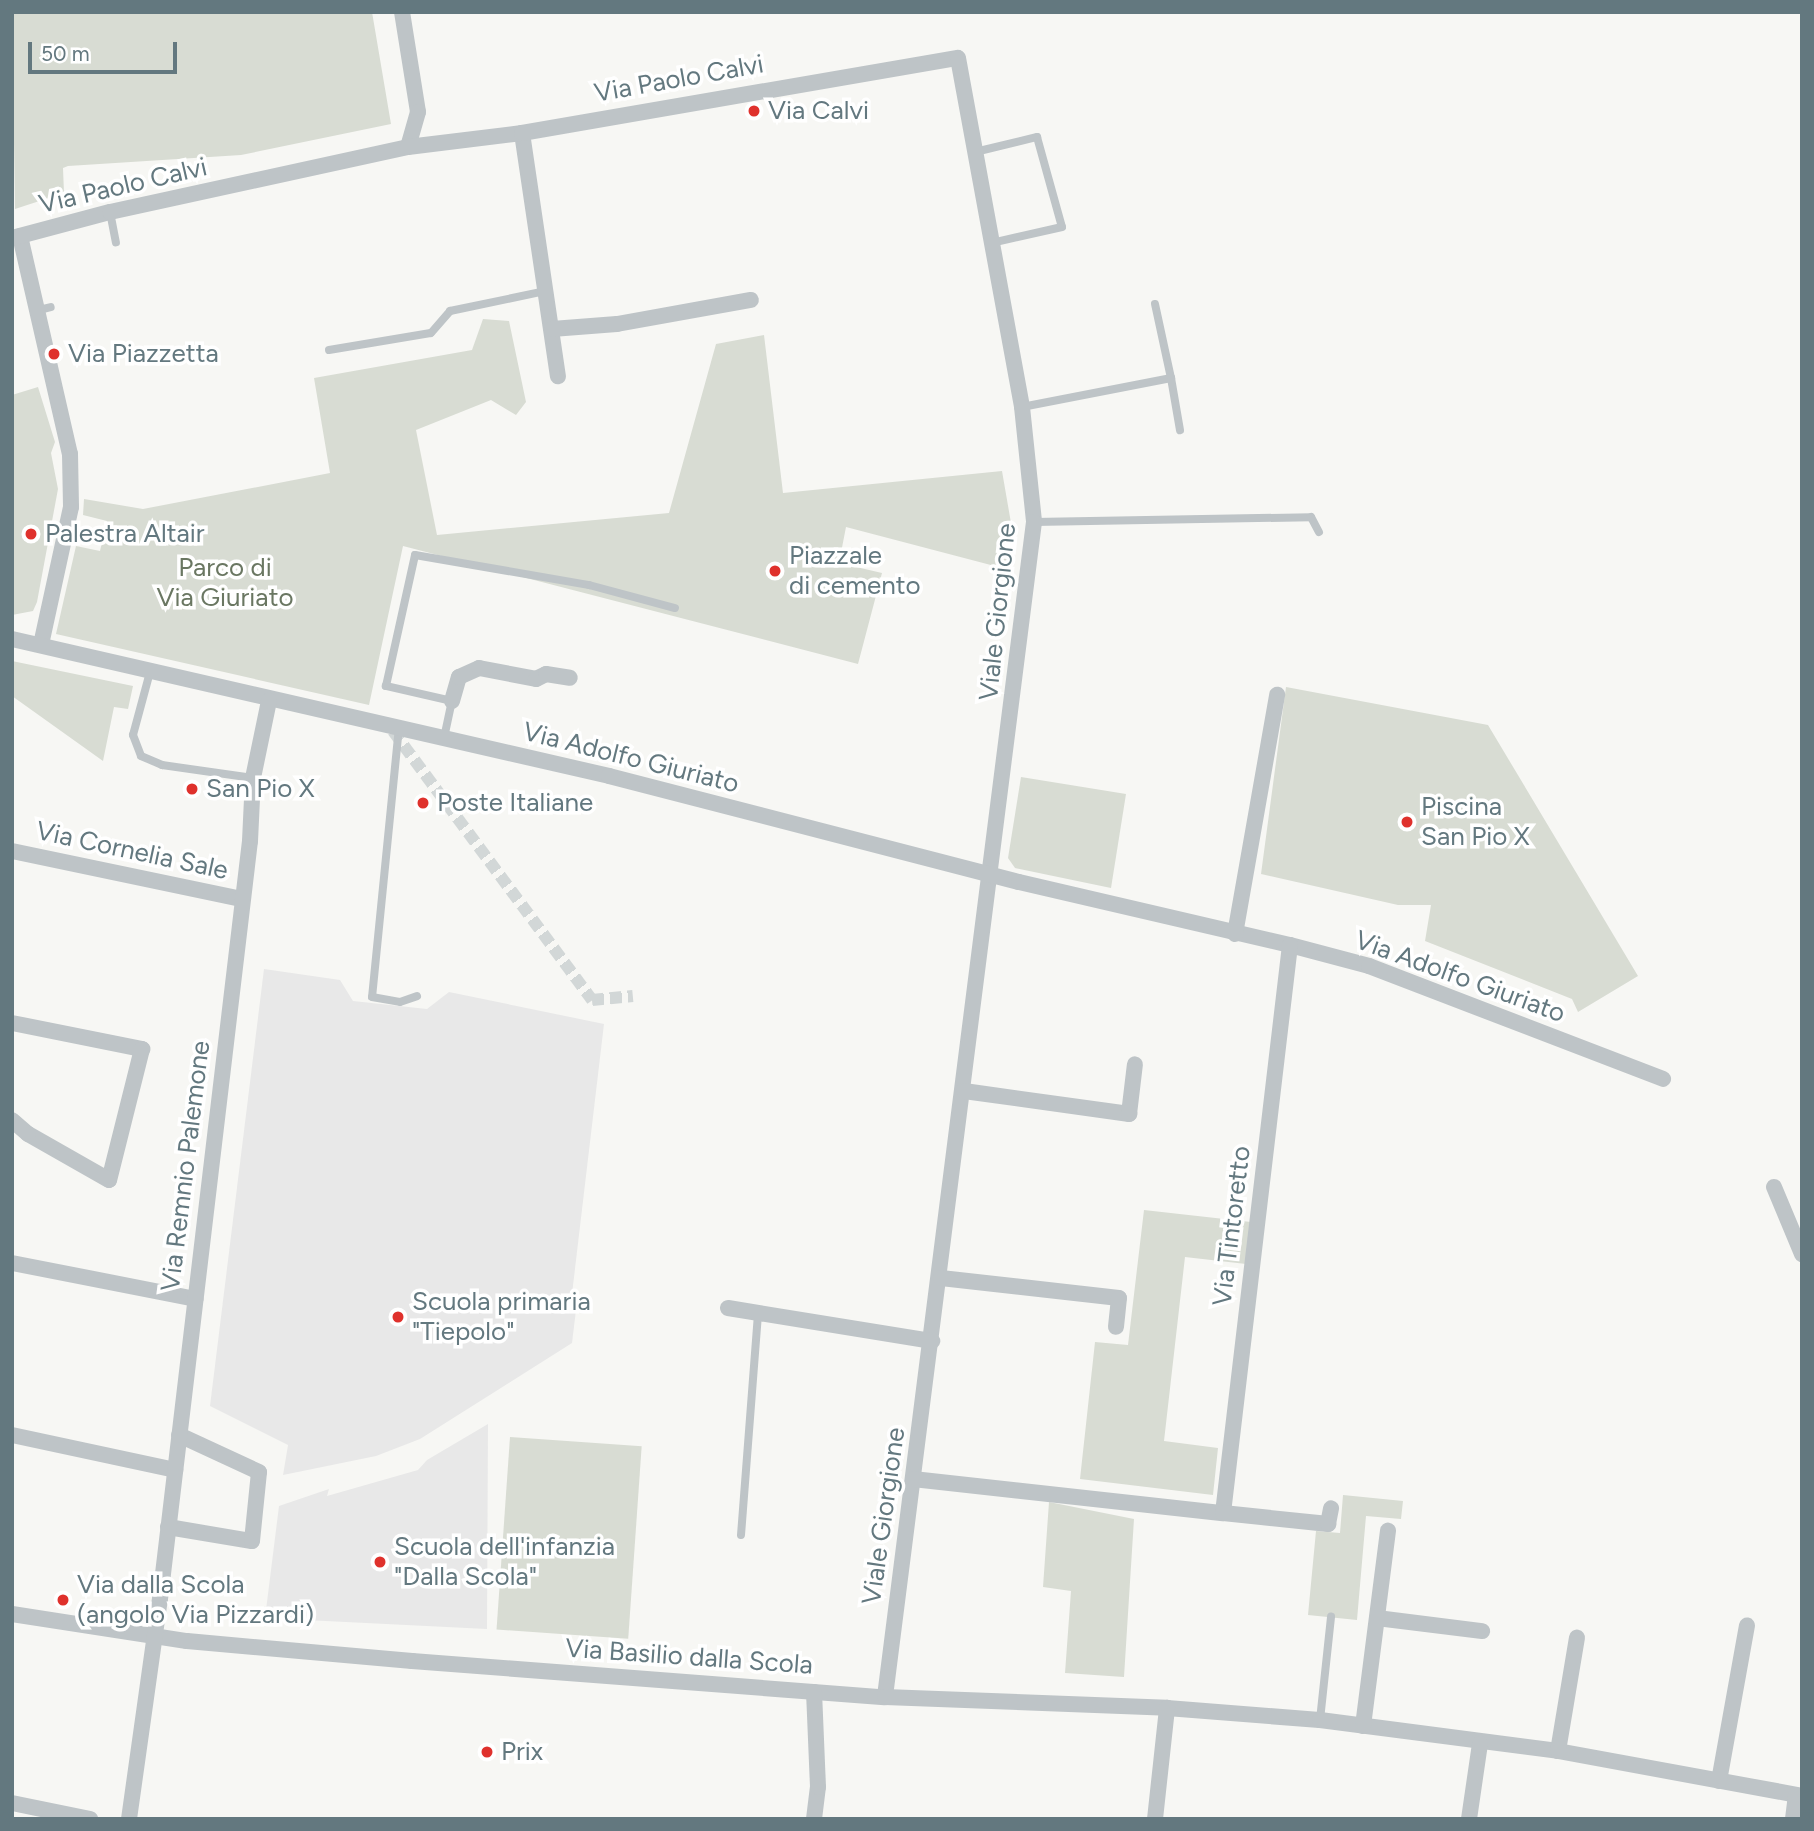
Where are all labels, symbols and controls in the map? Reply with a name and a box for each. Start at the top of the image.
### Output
scale bar [32,28,180,72]
text: 50 m [41,41,90,66]
street label: Via Paolo Calvi [592,49,766,109]
place label: Via Calvi [768,95,869,127]
marker: Via Calvi [746,103,762,119]
street label: Via Paolo Calvi [36,152,210,220]
place label: Via Piazzetta [68,338,219,370]
marker: Via Piazzetta [46,346,62,362]
place label: Palestra Altair [45,518,205,550]
street label: Viale Giorgione [973,522,1023,702]
marker: Palestra Altair [23,526,39,542]
place label: Piazzale di cemento [789,540,921,602]
park label: Parco di Via Giuriato [157,552,293,614]
marker: Piazzale di cemento [767,563,783,579]
street label: Via Adolfo Giuriato [520,716,742,800]
place label: San Pio X [206,773,315,805]
marker: San Pio X [184,781,200,797]
place label: Poste Italiane [437,787,593,819]
place label: Piscina San Pio X [1421,791,1530,852]
marker: Poste Italiane [415,795,431,811]
marker: Piscina San Pio X [1399,814,1415,830]
street label: Via Cornelia Sale [33,815,231,887]
street label: Via Adolfo Giuriato [1351,924,1569,1030]
street label: Via Remnio Palemone [155,1039,217,1293]
street label: Via Tintoretto [1207,1144,1257,1308]
place label: Scuola primaria "Tiepolo" [412,1286,591,1348]
marker: Scuola primaria "Tiepolo" [390,1309,406,1325]
street label: Viale Giorgione [856,1426,912,1606]
place label: Scuola dell'infanzia "Dalla Scola" [394,1531,615,1592]
marker: Scuola dell'infanzia "Dalla Scola" [372,1554,388,1570]
place label: Via dalla Scola (angolo Via Pizzardi) [77,1569,314,1630]
marker: Via dalla Scola (angolo Via Pizzardi) [55,1592,71,1608]
street label: Via Basilio dalla Scola [564,1633,814,1681]
place label: Prix [501,1736,543,1768]
marker: Prix [479,1744,495,1760]

